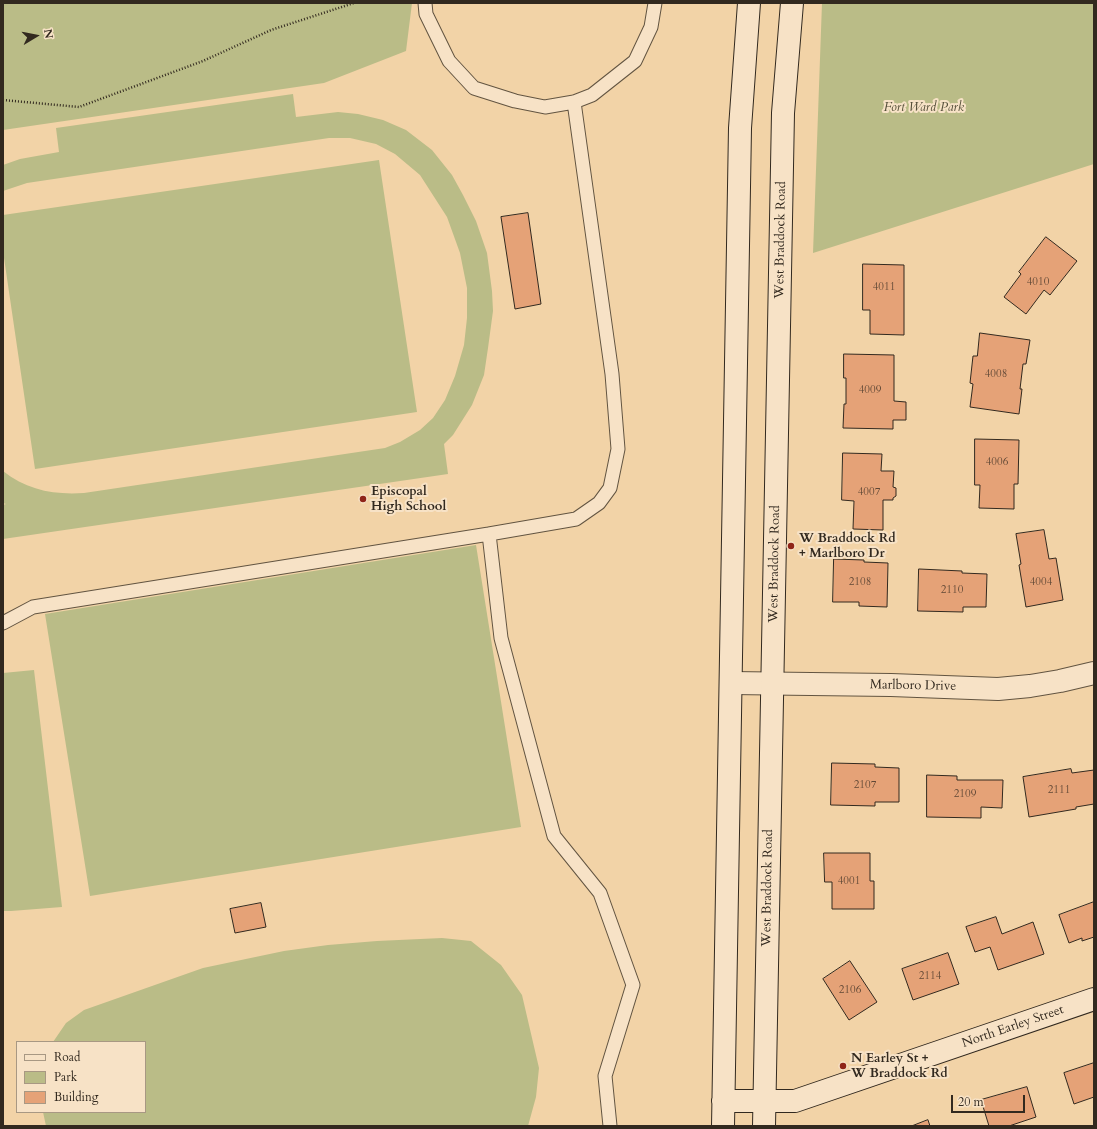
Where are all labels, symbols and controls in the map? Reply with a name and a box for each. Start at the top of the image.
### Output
north arrow [16,16,56,56]
text: N [40,28,57,40]
park label: Fort Ward Park [884,100,964,116]
street label: West Braddock Road [772,181,790,299]
house number: 4010 [1027,275,1049,289]
house number: 4011 [873,280,895,294]
house number: 4008 [985,367,1007,381]
house number: 4009 [859,383,881,397]
house number: 4006 [986,455,1008,469]
place label: Episcopal High School [371,484,446,515]
house number: 4007 [858,485,880,499]
marker: Episcopal High School [358,494,368,504]
street label: West Braddock Road [766,505,784,623]
place label: W Braddock Rd + Marlboro Dr [799,531,896,562]
marker: W Braddock Rd + Marlboro Dr [786,541,796,551]
house number: 2108 [849,575,871,589]
house number: 4004 [1030,575,1052,589]
house number: 2110 [941,583,963,597]
street label: Marlboro Drive [870,677,956,695]
house number: 2107 [854,778,876,792]
house number: 2111 [1048,783,1070,797]
house number: 2109 [954,787,976,801]
street label: West Braddock Road [759,829,777,947]
house number: 4001 [838,874,860,888]
house number: 2114 [919,969,941,983]
house number: 2106 [839,983,861,997]
street label: North Earley Street [960,1002,1066,1052]
legend [16,1041,146,1113]
text: Road [54,1049,80,1065]
place label: N Earley St + W Braddock Rd [851,1051,948,1082]
marker: N Earley St + W Braddock Rd [838,1061,848,1071]
text: Park [54,1069,77,1085]
scale bar [953,1087,1027,1113]
text: Building [54,1089,98,1105]
text: 20 m [958,1094,984,1110]

